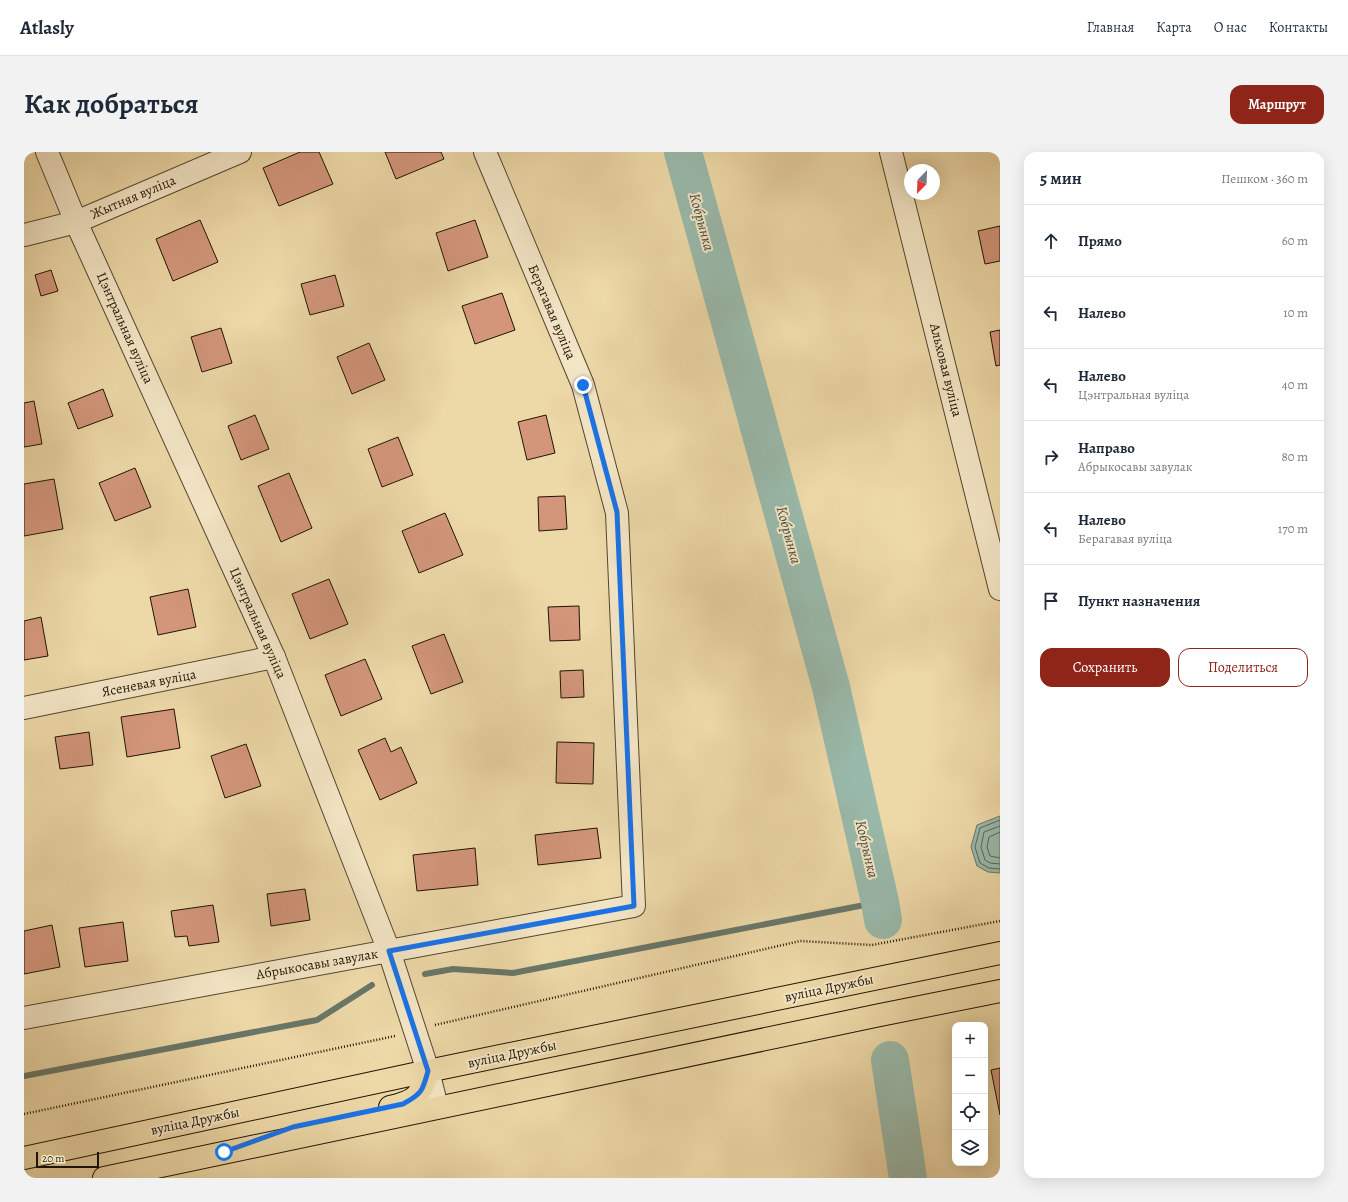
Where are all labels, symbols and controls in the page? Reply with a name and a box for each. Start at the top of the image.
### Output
text: Atlasly [20,15,74,41]
text: Главная [1087,18,1134,37]
text: Карта [1156,18,1192,37]
text: О нас [1214,18,1247,37]
text: Контакты [1269,18,1328,37]
text: Как добраться [24,85,199,123]
button: Маршрут [1230,85,1324,124]
north arrow [904,164,940,200]
text: 5 мин [1040,167,1082,190]
street label: Жытняя вуліца [87,170,179,224]
text: Пешком · 360 m [1221,170,1308,187]
water label: Кобрынка [685,191,719,253]
icon: ahead [1040,230,1062,252]
text: Прямо [1078,231,1122,251]
text: 60 m [1282,232,1308,249]
street label: Берагавая вуліца [523,262,581,363]
street label: Цэнтральная вуліца [92,269,158,387]
icon: left [1040,302,1062,324]
text: Налево [1078,303,1126,323]
text: 10 m [1283,304,1308,321]
street label: Альховая вуліца [925,320,967,419]
text: Налево [1078,366,1126,386]
icon: left [1040,374,1062,396]
route end [574,376,592,394]
text: 40 m [1282,376,1308,393]
text: Цэнтральная вуліца [1078,386,1189,403]
text: Направо [1078,438,1135,458]
icon: right [1040,446,1062,468]
text: 80 m [1281,448,1308,465]
text: Абрыкосавы завулак [1078,458,1193,475]
water label: Кобрынка [772,504,806,566]
text: Налево [1078,510,1126,530]
icon: left [1040,518,1062,540]
text: 170 m [1278,520,1308,537]
text: Берагавая вуліца [1078,530,1172,547]
street label: Цэнтральная вуліца [225,564,291,682]
icon: arrive [1040,590,1062,612]
text: Пункт назначения [1078,591,1200,611]
button: Сохранить [1040,648,1170,687]
button: Поделиться [1178,648,1308,687]
street label: Ясеневая вуліца [100,664,198,701]
water label: Кобрынка [851,818,883,880]
street label: Абрыкосавы завулак [254,944,379,984]
street label: вуліца Дружбы [783,969,875,1007]
map controls [952,1022,988,1166]
button: + [952,1022,988,1058]
street label: вуліца Дружбы [466,1035,558,1073]
button: − [952,1058,988,1094]
button: locate [952,1094,988,1130]
street label: вуліца Дружбы [149,1102,241,1140]
button: layers [952,1130,988,1166]
route start [215,1143,233,1161]
scale bar [36,1150,99,1169]
text: 20 m [42,1151,64,1166]

